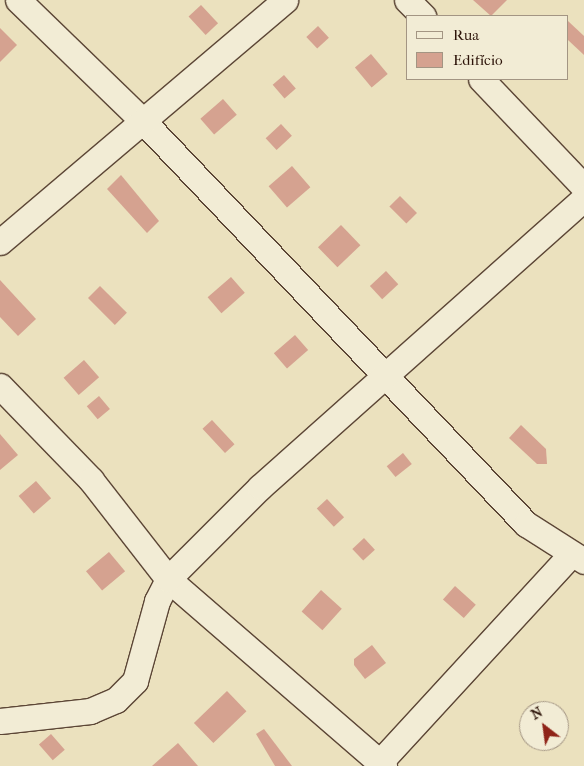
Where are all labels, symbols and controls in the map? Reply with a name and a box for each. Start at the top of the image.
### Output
legend [406,15,569,80]
text: Rua [453,26,479,44]
text: Edifício [453,51,503,69]
north arrow [519,701,569,751]
text: N [528,703,546,723]

